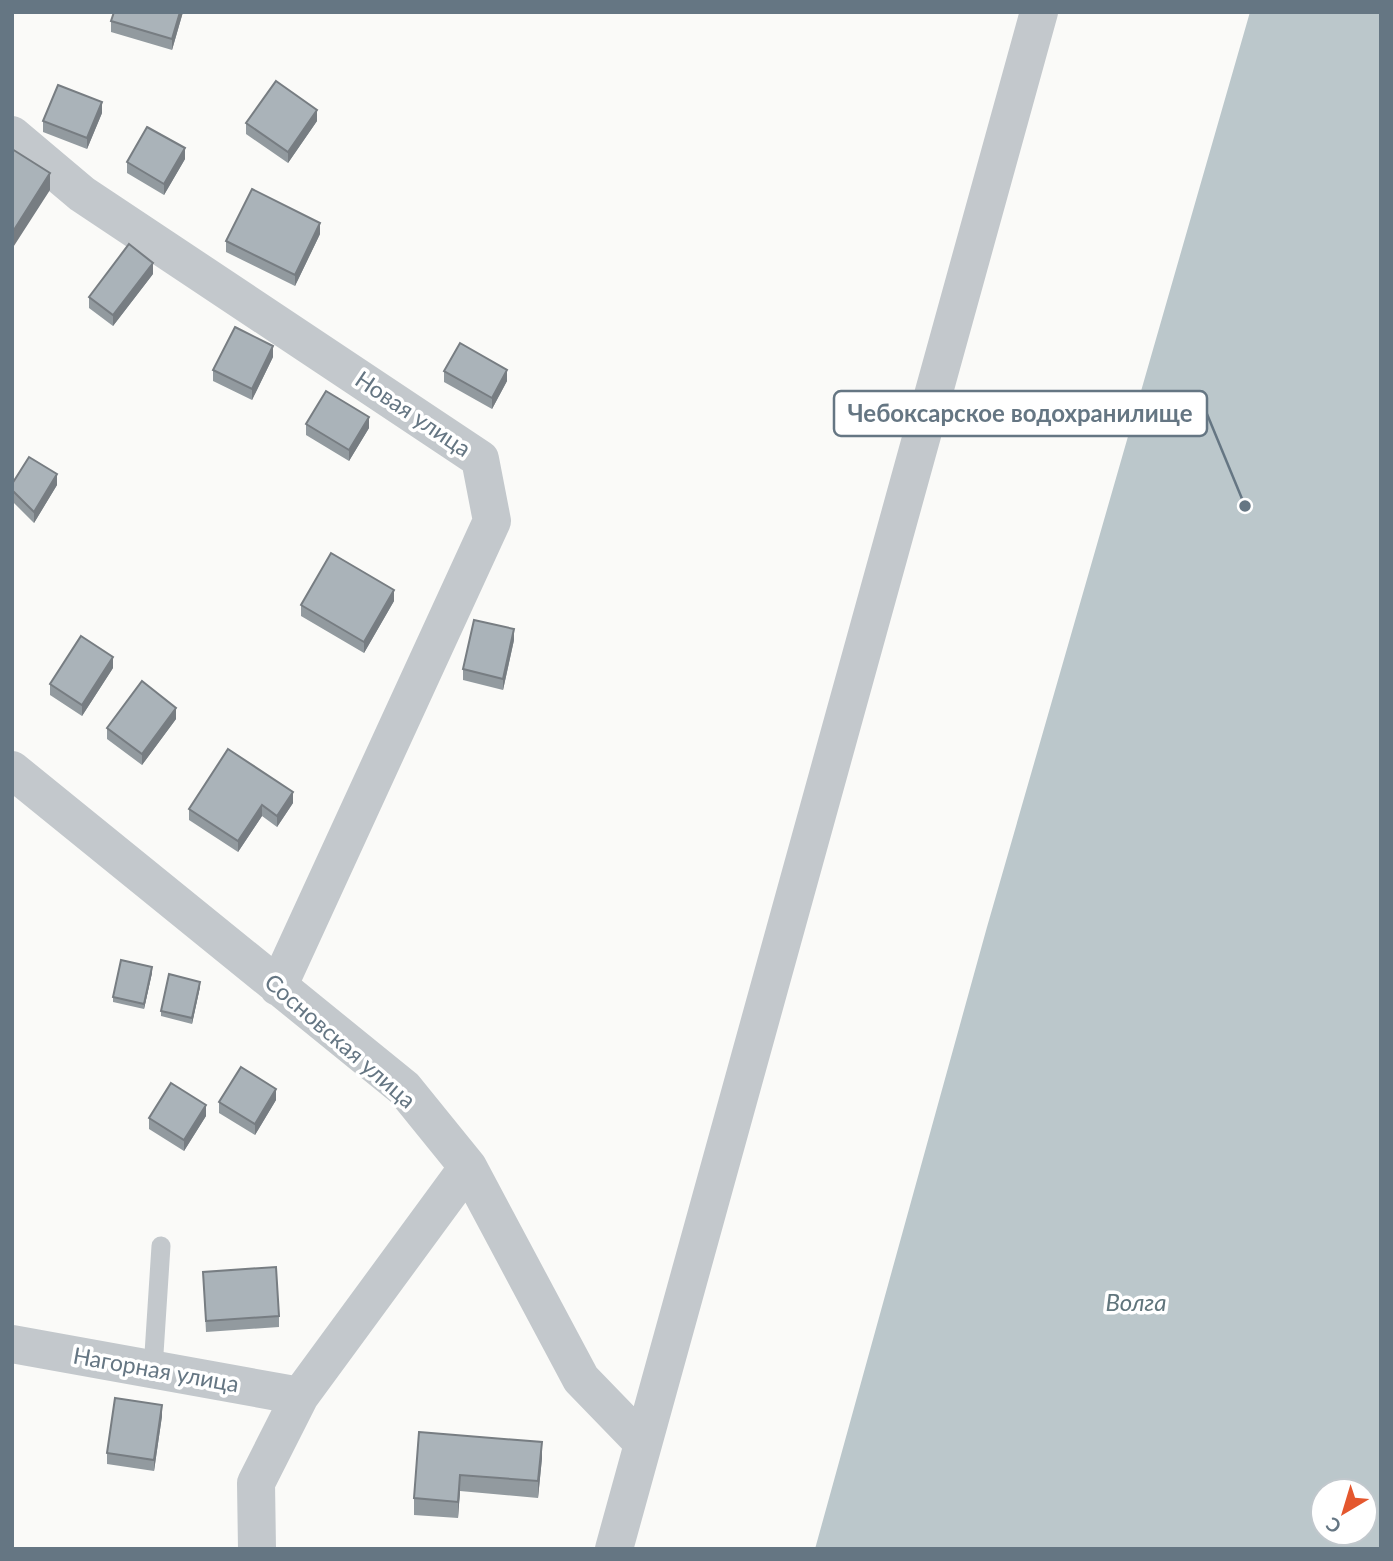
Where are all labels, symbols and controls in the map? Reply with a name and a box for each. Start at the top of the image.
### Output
street label: Новая улица [351,364,477,462]
callout: Чебоксарское водохранилище [834,391,1207,436]
text: Чебоксарское водохранилище [847,398,1193,427]
street label: Сосновская улица [259,967,422,1113]
water label: Волга [1105,1287,1167,1316]
street label: Нагорная улица [71,1341,241,1397]
north arrow [1309,1477,1379,1547]
text: С [1321,1513,1345,1539]

